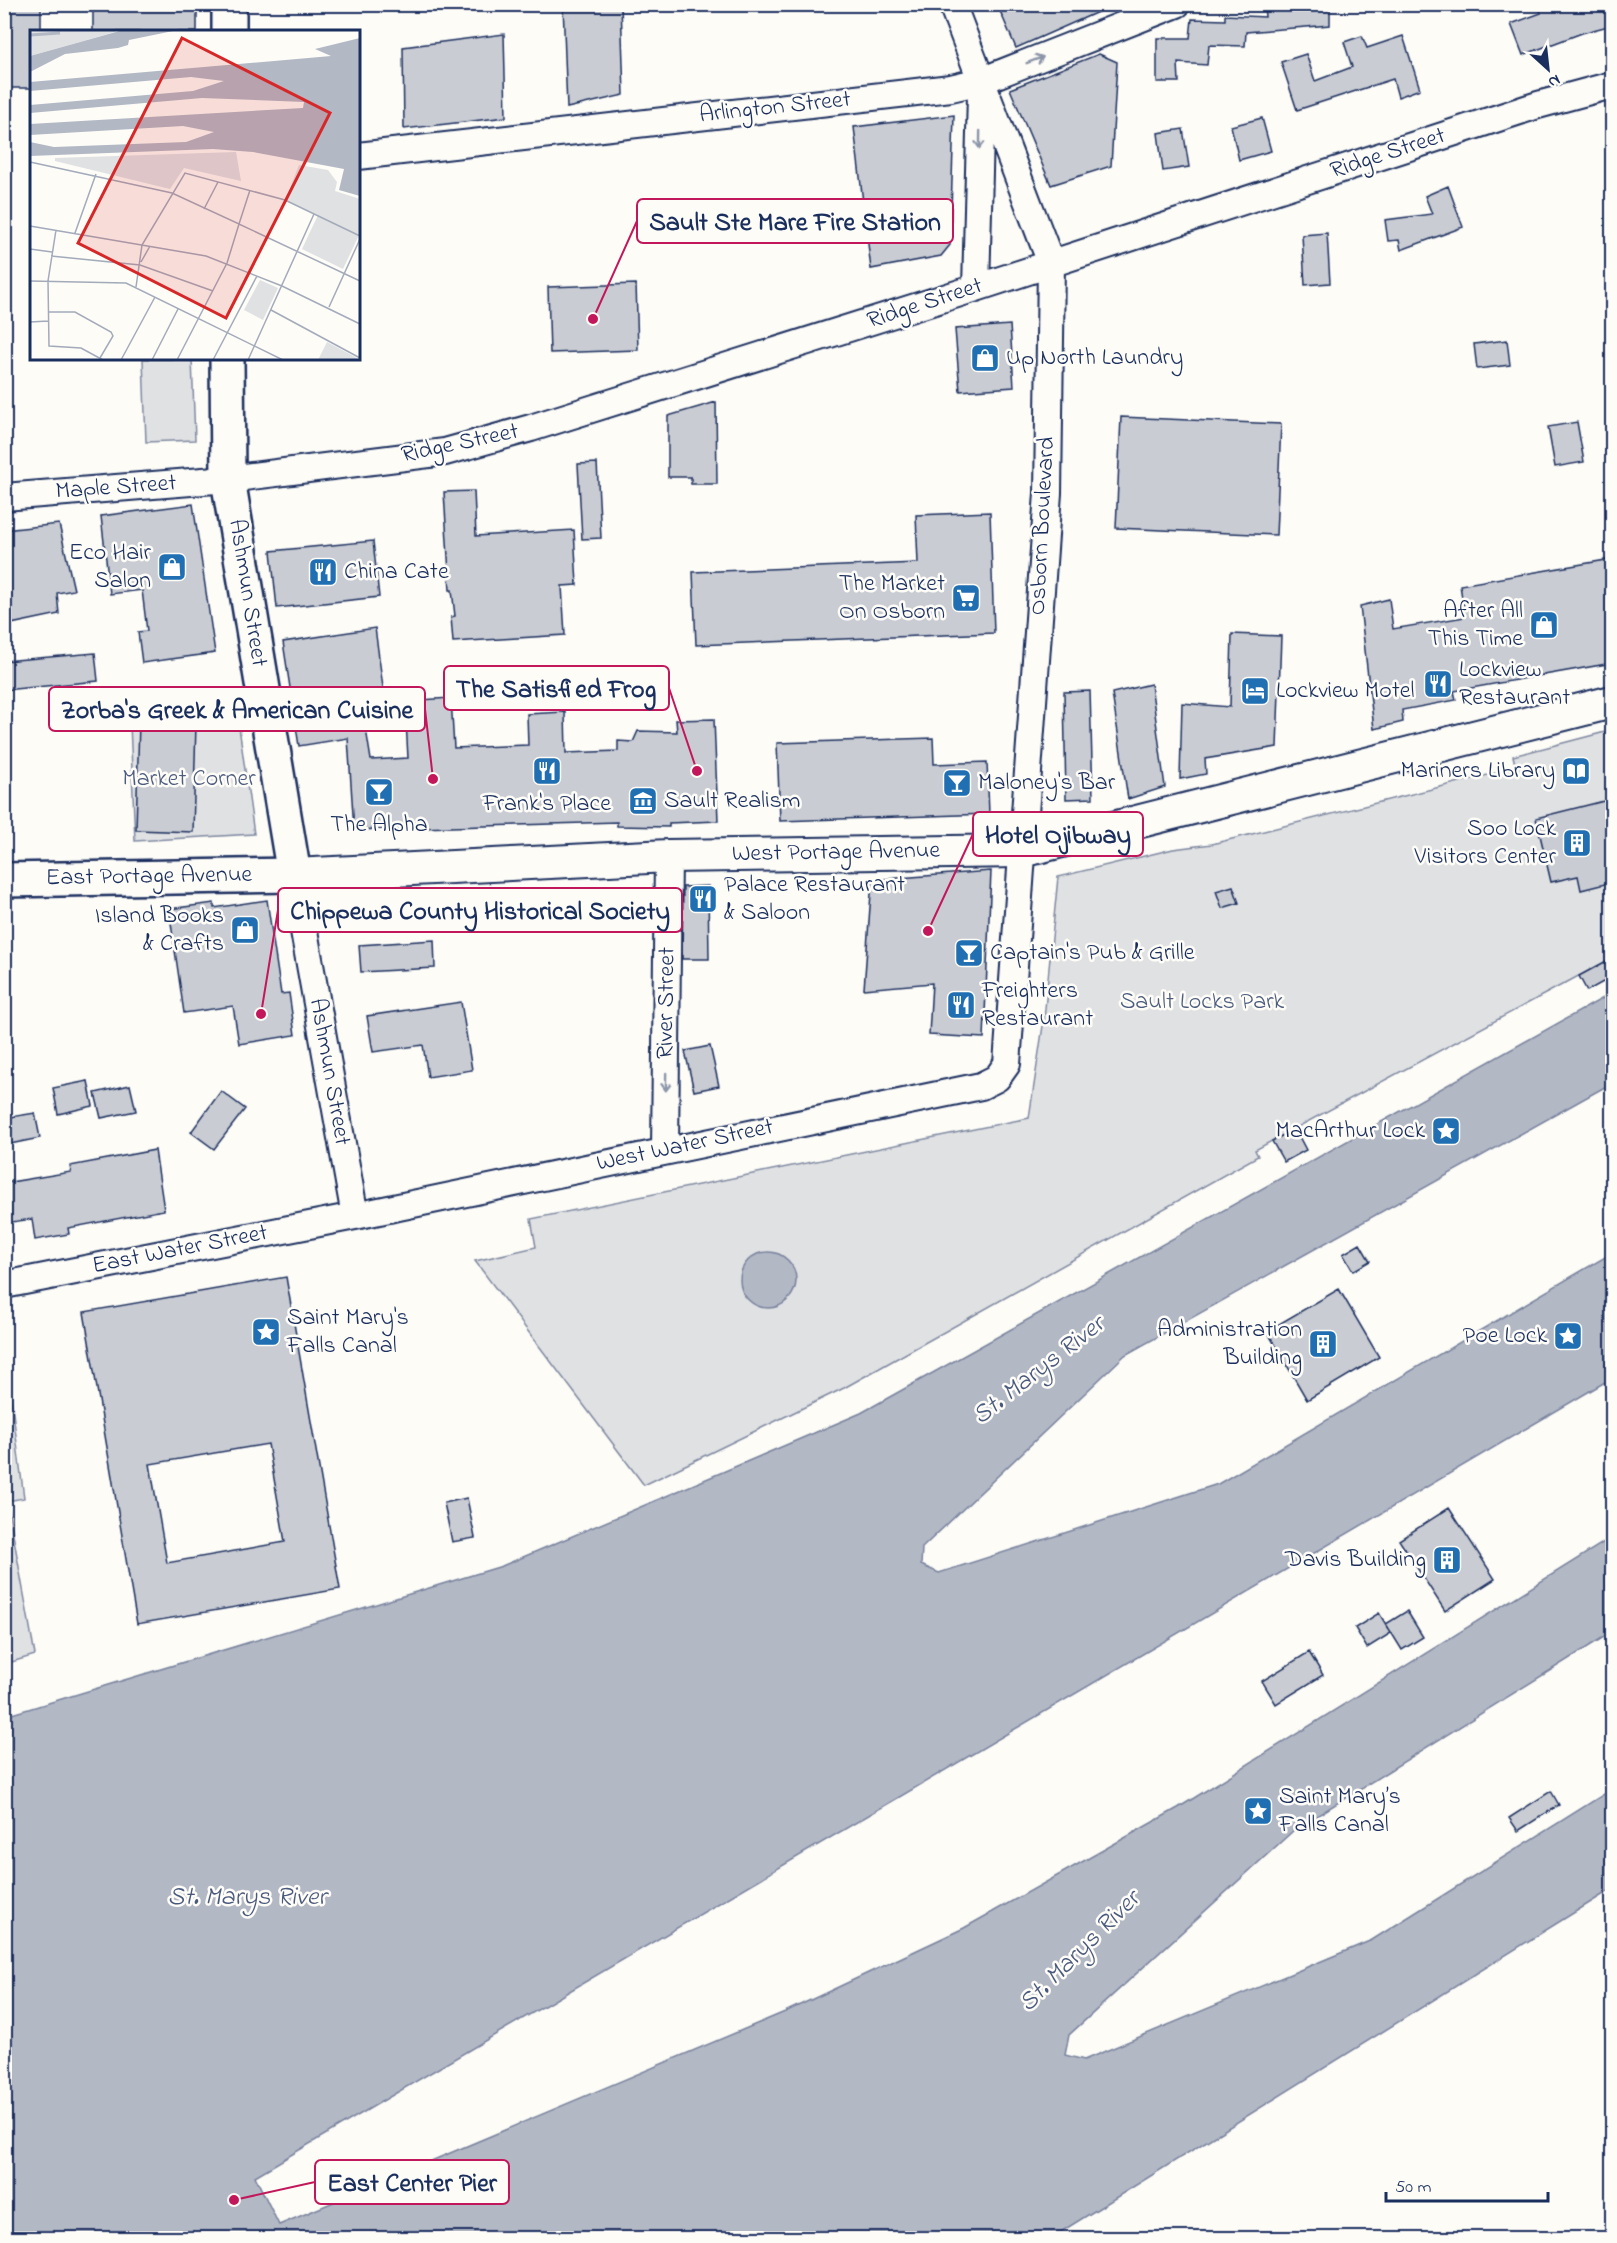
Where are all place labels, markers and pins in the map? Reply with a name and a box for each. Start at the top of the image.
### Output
callout: Sault Ste Mare Fire Station [637,199,953,243]
place label: Up North Laundry [1006,341,1183,377]
shop icon: Up North Laundry [969,342,1001,374]
place label: Eco Hair Salon [69,536,152,599]
shop icon: Eco Hair Salon [156,551,188,583]
place label: China Cate [344,555,449,590]
restaurant icon: China Cate [307,556,339,588]
place label: The Market On Osborn [839,567,945,630]
supermarket icon: The Market On Osborn [950,582,982,614]
place label: After All This Time [1428,594,1523,657]
shop icon: After All This Time [1528,609,1560,641]
place label: Lockview Restaurant [1459,653,1570,716]
callout: The Satisfied Frog [444,666,669,710]
restaurant icon: Lockview Restaurant [1422,668,1454,700]
place label: Lockview Motel [1276,674,1415,709]
hotel icon: Lockview Motel [1239,675,1271,707]
callout: Zorba's Greek & American Cuisine [49,687,425,731]
place label: Mariners Library [1400,754,1555,790]
restaurant icon: Frank's Place [531,755,563,787]
library icon: Mariners Library [1560,755,1592,787]
place label: Maloney's Bar [978,766,1116,802]
bar icon: Maloney's Bar [941,767,973,799]
bar icon: The Alpha [363,776,395,808]
place label: Sault Realism [664,784,800,819]
museum icon: Sault Realism [627,785,659,817]
place label: Frank's Place [482,787,611,822]
place label: The Alpha [330,808,428,843]
callout: Hotel Ojibway [973,812,1143,856]
place label: Soo Lock Visitors Center [1413,812,1557,875]
building icon: Soo Lock Visitors Center [1561,827,1593,859]
place label: Palace Restaurant & Saloon [724,868,905,931]
restaurant icon: Palace Restaurant & Saloon [687,883,719,915]
callout: Chippewa County Historical Society [278,888,682,932]
place label: Island Books & Crafts [95,899,224,962]
shop icon: Island Books & Crafts [229,914,261,946]
place label: Captain's Pub & Grille [990,936,1195,971]
bar icon: Captain's Pub & Grille [953,937,985,969]
place label: Freighters Restaurant [981,974,1093,1037]
restaurant icon: Freighters Restaurant [945,989,977,1021]
place label: MacArthur Lock [1276,1114,1425,1149]
place icon: MacArthur Lock [1430,1115,1462,1147]
place label: Saint Mary's Falls Canal [286,1301,409,1364]
place label: Administration Building [1157,1313,1302,1376]
place icon: Saint Mary's Falls Canal [250,1316,282,1348]
place label: Poe Lock [1463,1319,1547,1354]
place icon: Poe Lock [1552,1320,1584,1352]
building icon: Administration Building [1307,1328,1339,1360]
place label: Davis Building [1284,1543,1426,1578]
building icon: Davis Building [1431,1544,1463,1576]
place label: Saint Mary’s Falls Canal [1278,1780,1401,1843]
place icon: Saint Mary’s Falls Canal [1242,1795,1274,1827]
callout: East Center Pier [315,2160,509,2204]

